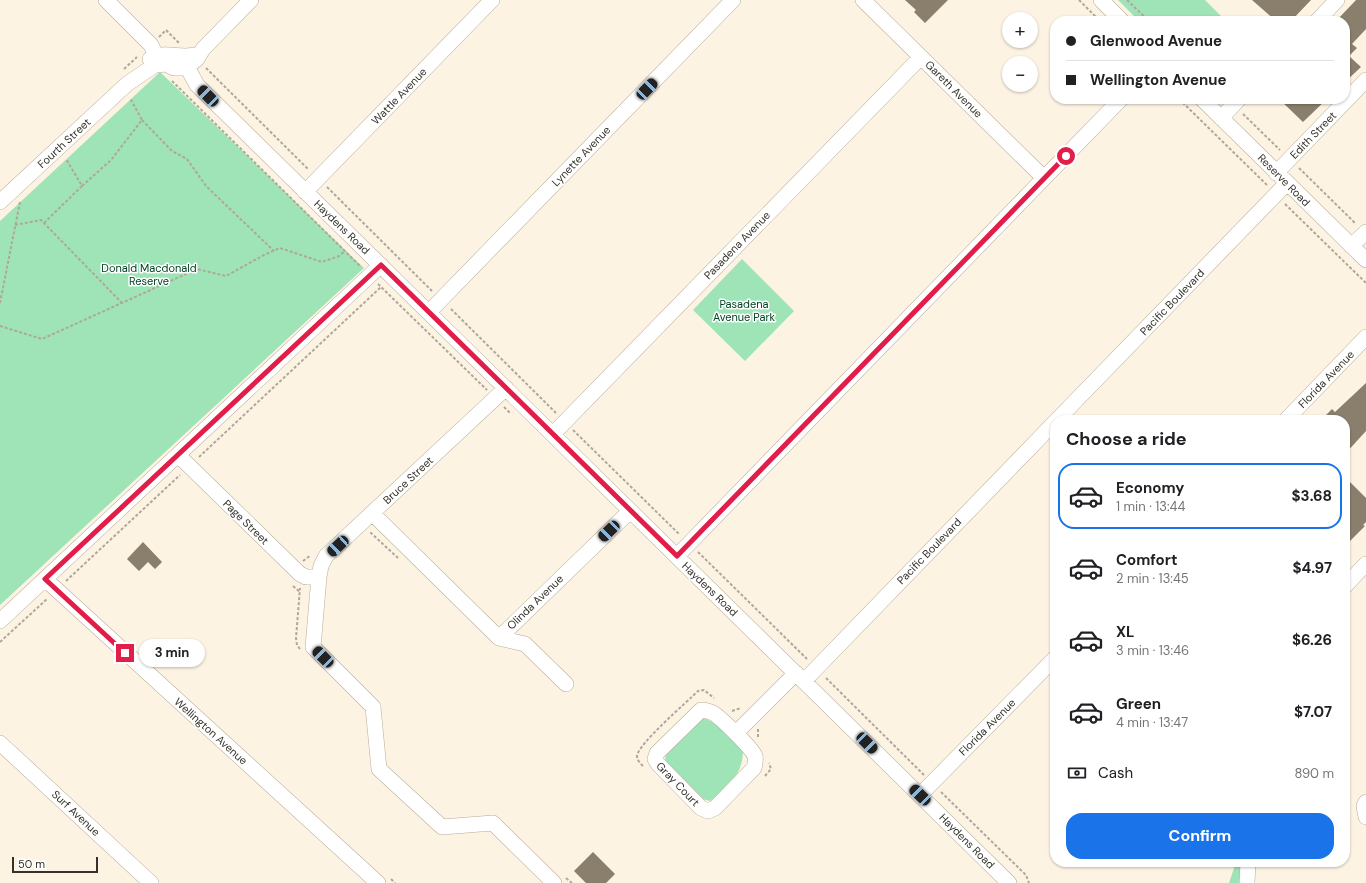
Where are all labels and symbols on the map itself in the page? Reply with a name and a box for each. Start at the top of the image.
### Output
street label: Gareth Avenue [922,57,986,121]
street label: Wattle Avenue [368,65,430,127]
car [634,76,660,102]
car [195,83,221,109]
street label: Edith Street [1287,108,1339,162]
street label: Fourth Street [35,115,93,171]
street label: Lynette Avenue [549,123,613,189]
route start [1057,147,1075,165]
street label: Reserve Road [1255,151,1313,209]
street label: Haydens Road [311,197,373,257]
street label: Pasadena Avenue [701,208,773,282]
park label: Donald Macdonald Reserve [101,261,197,288]
street label: Pacific Boulevard [1137,266,1207,338]
park label: Pasadena Avenue Park [713,297,775,324]
street label: Florida Avenue [1295,347,1357,411]
street label: Bruce Street [380,453,436,507]
street label: Page Street [220,497,272,547]
street label: Pacific Boulevard [894,515,964,587]
car [596,518,622,544]
car [325,533,351,559]
street label: Haydens Road [679,559,741,619]
street label: Olinda Avenue [504,572,566,632]
callout: 3 min [139,639,205,667]
route end [116,644,134,662]
car [310,644,336,670]
street label: Wellington Avenue [172,694,250,768]
street label: Florida Avenue [956,696,1018,758]
car [854,730,880,756]
street label: Gray Court [653,759,703,809]
car [907,782,933,808]
street label: Surf Avenue [49,787,103,839]
street label: Haydens Road [936,810,998,872]
scale bar [12,855,98,874]

